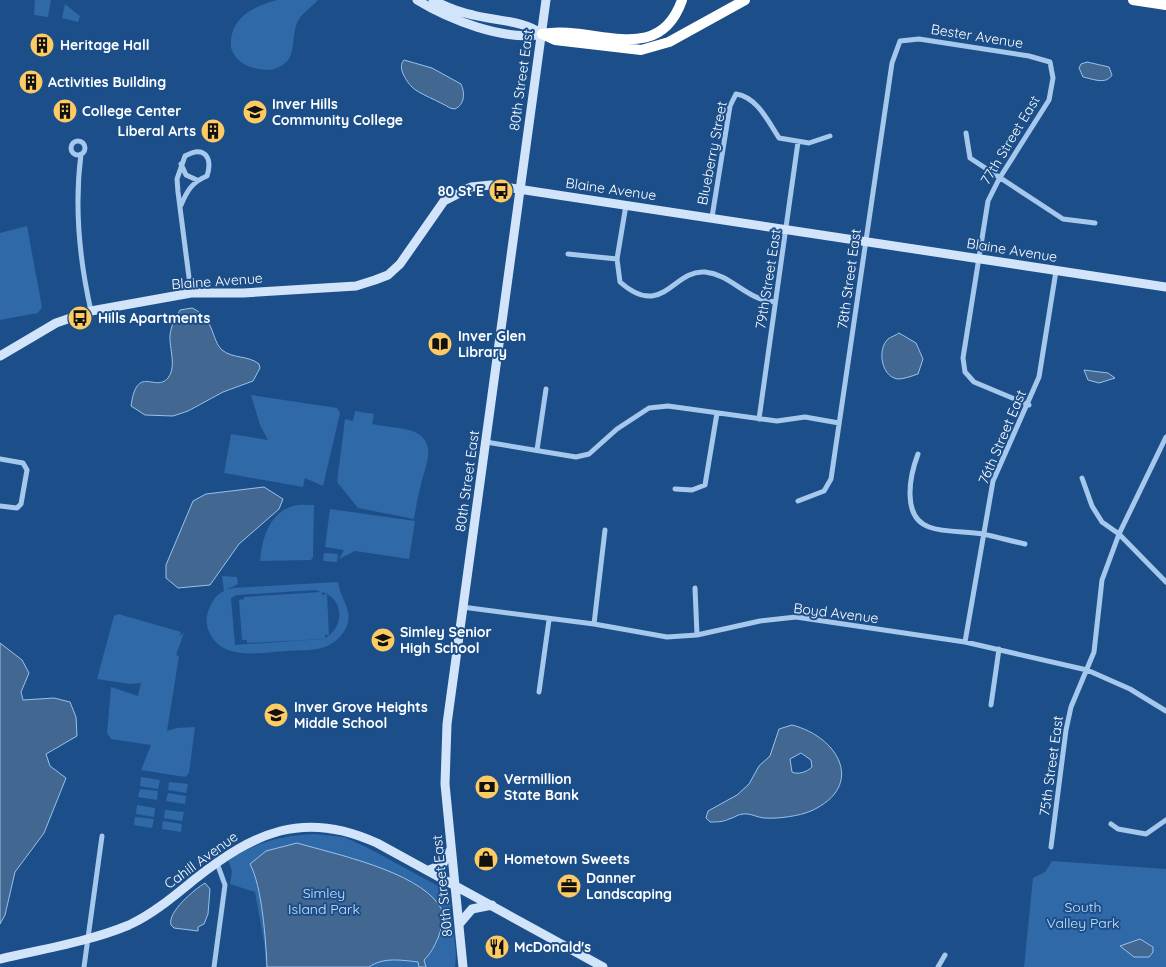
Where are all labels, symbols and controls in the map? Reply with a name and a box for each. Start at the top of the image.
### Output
street label: Bester Avenue [930,20,1025,52]
street label: 80th Street East [505,28,537,132]
building icon: Heritage Hall [29,32,55,58]
place label: Heritage Hall [60,36,149,54]
building icon: Activities Building [18,69,44,95]
place label: Activities Building [48,73,166,91]
street label: 77th Street East [976,92,1044,188]
place label: Inver Hills Community College [272,95,403,129]
building icon: College Center [52,98,78,124]
school or university icon: Inver Hills Community College [242,99,268,125]
street label: Blueberry Street [693,99,731,206]
place label: College Center [82,102,181,120]
building icon: Liberal Arts [200,118,226,144]
place label: Liberal Arts [118,122,196,140]
street label: Blaine Avenue [564,174,658,204]
bus stop icon: 80 St E [488,178,514,204]
place label: 80 St E [438,182,484,200]
street label: 79th Street East [751,227,785,330]
street label: 78th Street East [833,227,865,330]
street label: Blaine Avenue [965,234,1059,266]
street label: Blaine Avenue [171,269,263,293]
bus stop icon: Hills Apartments [67,305,93,331]
place label: Hills Apartments [98,309,210,327]
place label: Inver Glen Library [458,327,526,361]
library icon: Inver Glen Library [427,331,453,357]
street label: 76th Street East [974,387,1030,487]
street label: 80th Street East [451,429,483,533]
street label: Boyd Avenue [792,599,880,627]
place label: Simley Senior High School [400,623,492,657]
school or university icon: Simley Senior High School [370,627,396,653]
place label: Inver Grove Heights Middle School [294,698,428,732]
school or university icon: Inver Grove Heights Middle School [263,702,289,728]
street label: 75th Street East [1035,714,1067,817]
place label: Vermillion State Bank [504,770,579,804]
bank icon: Vermillion State Bank [474,774,500,800]
street label: Cahill Avenue [161,827,241,893]
street label: 80th Street East [428,834,456,938]
shop icon: Hometown Sweets [473,846,499,872]
place label: Hometown Sweets [504,850,630,868]
place label: Danner Landscaping [586,869,672,903]
office icon: Danner Landscaping [556,873,582,899]
park label: Simley Island Park [288,884,360,918]
park label: South Valley Park [1046,898,1120,932]
restaurant icon: McDonald's [484,934,510,960]
place label: McDonald's [514,938,591,956]

